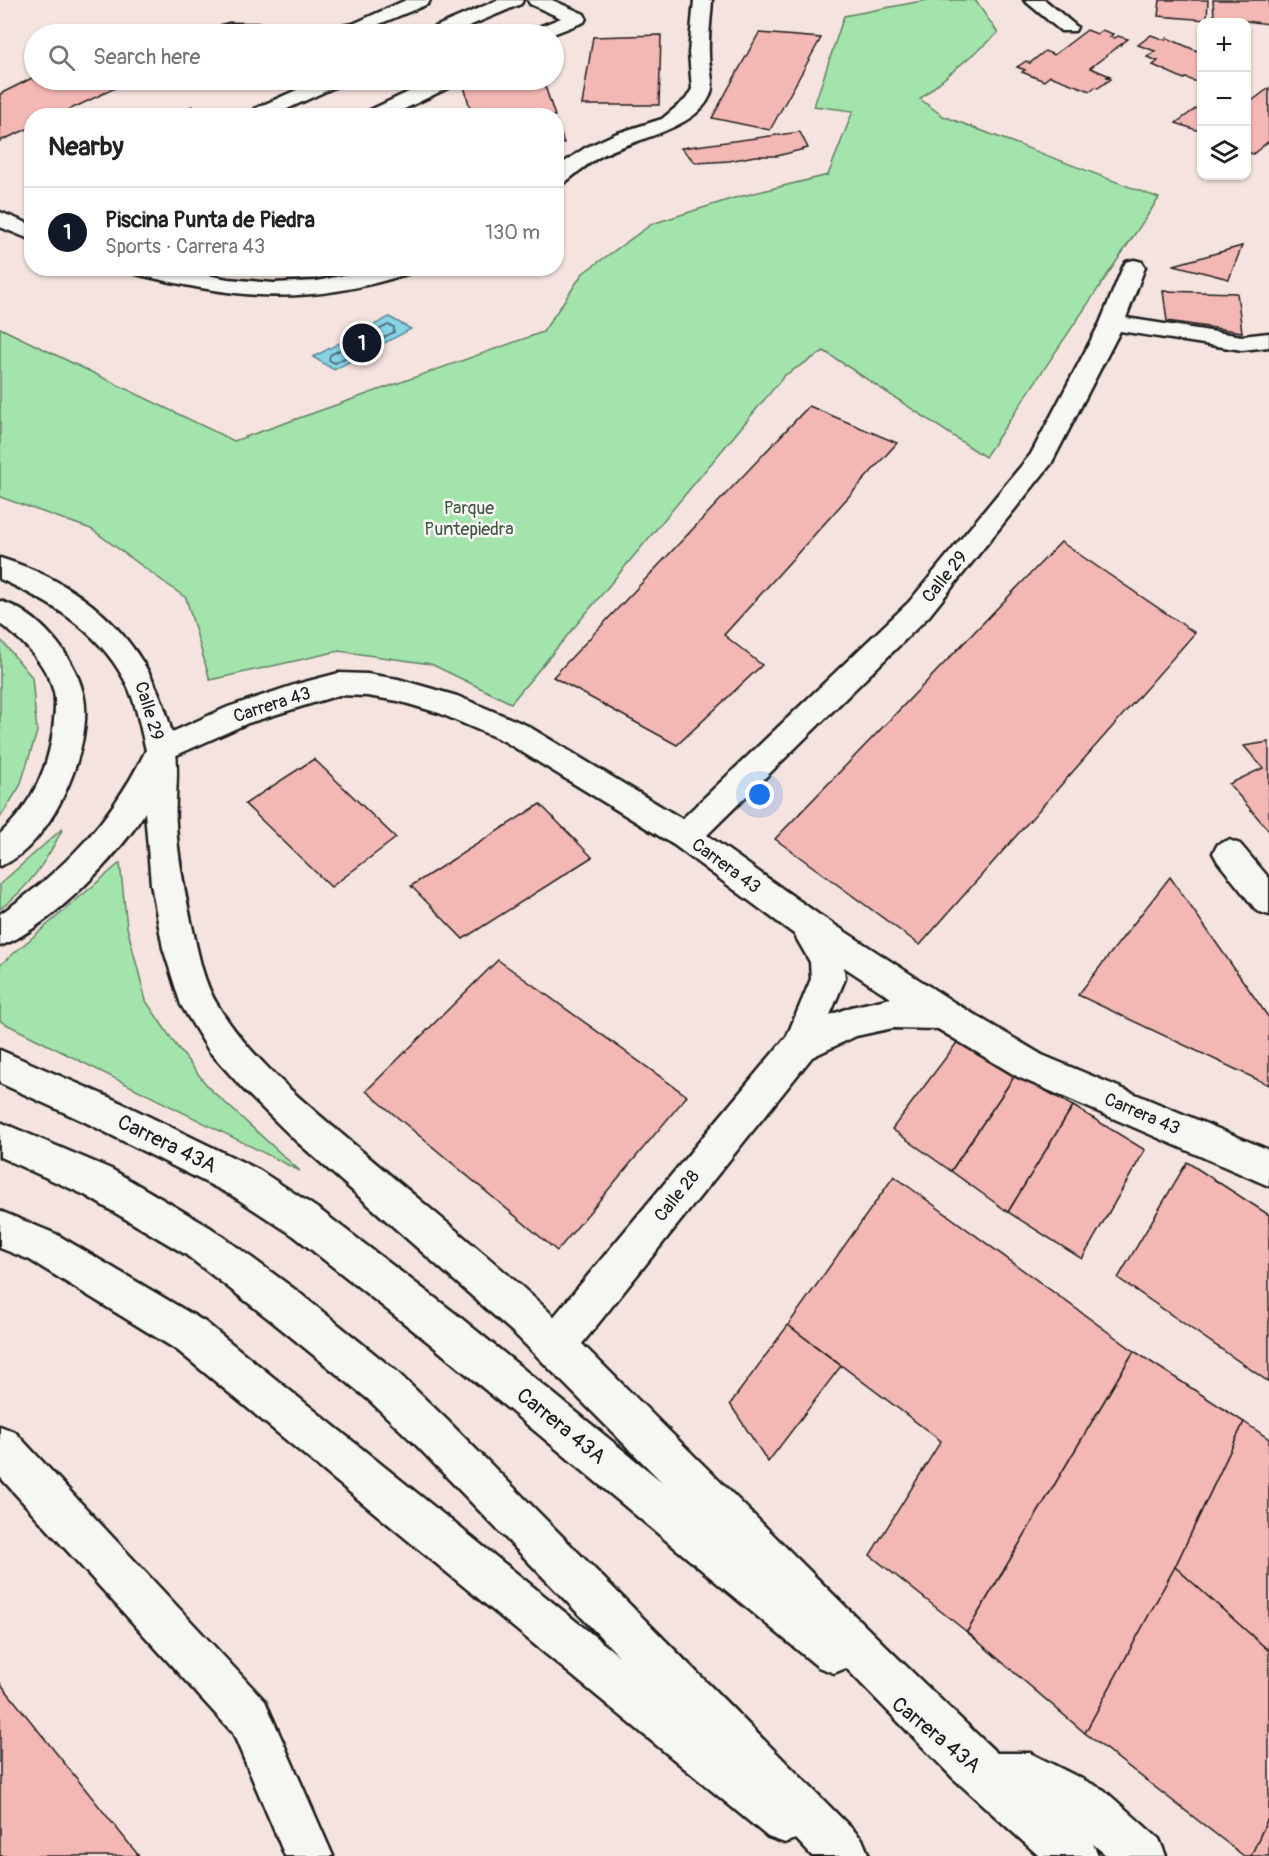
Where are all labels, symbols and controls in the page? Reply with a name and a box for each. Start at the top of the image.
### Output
map controls [1197,18,1251,180]
button: + [1197,18,1251,72]
search box [24,24,564,90]
icon: search [45,41,78,74]
text: Search here [93,43,200,71]
button: − [1197,72,1251,126]
button: layers [1197,126,1251,180]
text: Nearby [48,131,124,163]
text: Piscina Punta de Piedra [105,206,315,234]
text: 1 [64,220,71,245]
text: 130 m [485,220,540,245]
text: Sports · Carrera 43 [105,234,265,259]
pin: 1 [342,320,382,366]
park label: Parque Puntepiedra [424,497,514,541]
street label: Calle 29 [917,546,973,608]
street label: Calle 29 [129,679,169,743]
street label: Carrera 43 [230,682,314,728]
your location [745,780,774,809]
street label: Carrera 43 [687,833,765,899]
street label: Carrera 43 [1101,1088,1183,1140]
street label: Carrera 43A [113,1108,221,1180]
street label: Calle 28 [649,1165,705,1227]
street label: Carrera 43A [511,1382,611,1470]
street label: Carrera 43A [886,1691,986,1779]

